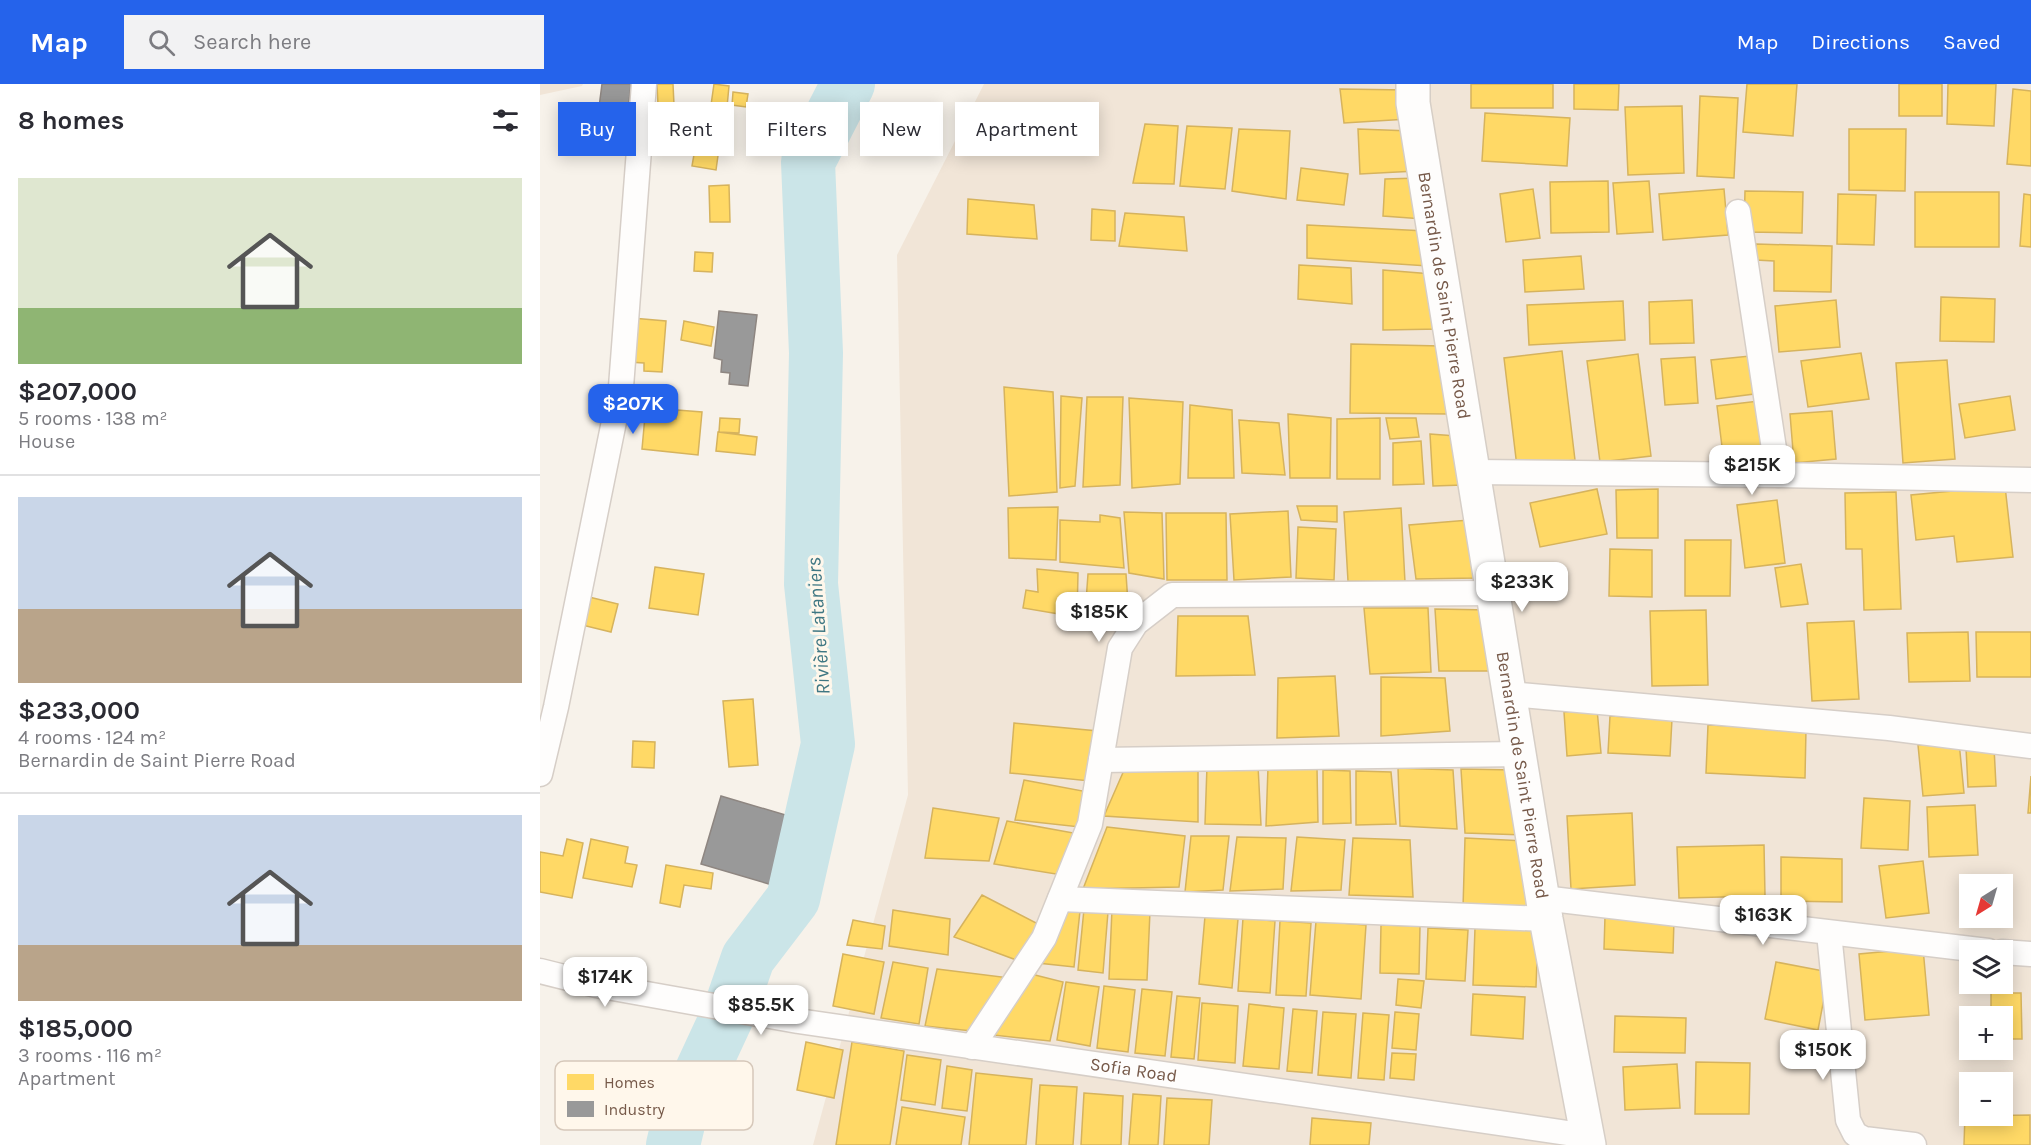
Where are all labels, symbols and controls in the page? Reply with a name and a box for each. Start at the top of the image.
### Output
search box [124,15,544,69]
text: Map [30,26,88,59]
icon: search [145,26,178,59]
text: Search here [193,29,311,55]
text: Map [1737,30,1778,54]
text: Directions [1811,30,1910,54]
text: Saved [1943,30,2001,54]
chip: Buy [558,102,636,156]
chip: Rent [648,102,734,156]
chip: Filters [746,102,848,156]
chip: New [860,102,943,156]
chip: Apartment [955,102,1099,156]
icon: filters [489,104,522,137]
text: 8 homes [18,105,124,136]
street label: Bernardin de Saint Pierre Road [1413,170,1475,421]
icon: home [216,217,324,325]
text: $207,000 [18,376,137,407]
pin: $207K [591,384,675,435]
text: $207K [602,392,664,415]
text: 5 rooms · 138 m² [18,407,168,430]
text: House [18,430,75,453]
pin: $215K [1710,445,1794,496]
text: $215K [1723,453,1781,476]
icon: home [216,536,324,644]
water label: Rivière Lataniers [802,556,835,695]
pin: $233K [1480,562,1564,613]
text: $233K [1490,570,1554,593]
pin: $185K [1057,592,1141,643]
text: $185K [1070,600,1128,623]
street label: Bernardin de Saint Pierre Road [1492,650,1554,900]
text: $233,000 [18,695,140,726]
text: 4 rooms · 124 m² [18,726,166,749]
text: Bernardin de Saint Pierre Road [18,749,296,772]
icon: home [216,854,324,962]
north arrow [1959,874,2013,928]
map controls [1959,874,2013,1126]
pin: $163K [1721,895,1805,946]
text: $163K [1734,903,1792,926]
button: layers [1959,940,2013,994]
pin: $174K [563,957,647,1008]
text: $174K [577,965,633,988]
pin: $85.5K [712,985,810,1036]
text: $85.5K [727,993,795,1016]
button: + [1959,1006,2013,1060]
text: $185,000 [18,1013,133,1044]
pin: $150K [1781,1030,1865,1081]
text: $150K [1794,1038,1852,1061]
text: 3 rooms · 116 m² [18,1044,162,1067]
street label: Sofia Road [1088,1053,1179,1087]
legend [555,1061,753,1130]
text: Apartment [18,1067,116,1090]
button: − [1959,1072,2013,1126]
text: Homes [604,1073,655,1092]
text: Industry [604,1100,666,1119]

